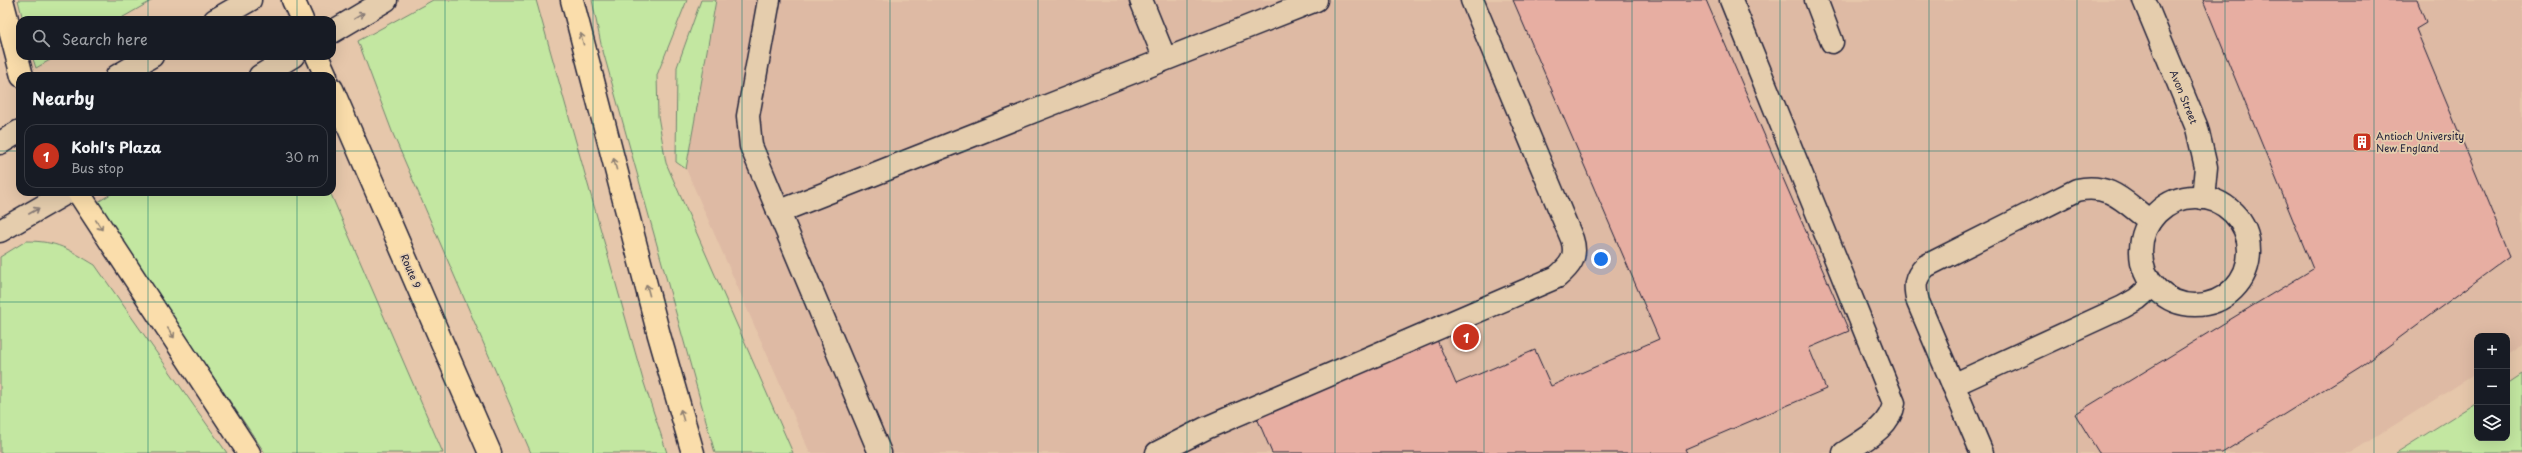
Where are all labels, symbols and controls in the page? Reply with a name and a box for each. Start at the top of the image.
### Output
one-way arrow [353,12,365,20]
search box [16,16,336,60]
icon: search [30,27,52,49]
text: Search here [62,27,148,50]
one-way arrow [578,32,585,45]
street label: Avon Street [2167,68,2202,126]
text: Nearby [32,85,94,111]
place label: Antioch University New England [2376,128,2465,155]
building icon: Antioch University New England [2351,131,2373,153]
text: Kohl's Plaza [71,135,162,158]
text: 1 [43,147,49,166]
text: 30 m [285,147,319,166]
text: Bus stop [71,158,124,177]
one-way arrow [611,158,618,171]
one-way arrow [28,207,40,215]
one-way arrow [95,219,103,230]
your location [1591,249,1611,269]
street label: Route 9 [398,251,425,290]
one-way arrow [643,284,651,297]
pin: 1 [1453,322,1479,352]
one-way arrow [167,327,175,338]
map controls [2474,333,2510,441]
button: + [2474,333,2510,369]
button: − [2474,369,2510,405]
button: layers [2474,405,2510,441]
one-way arrow [678,409,685,422]

